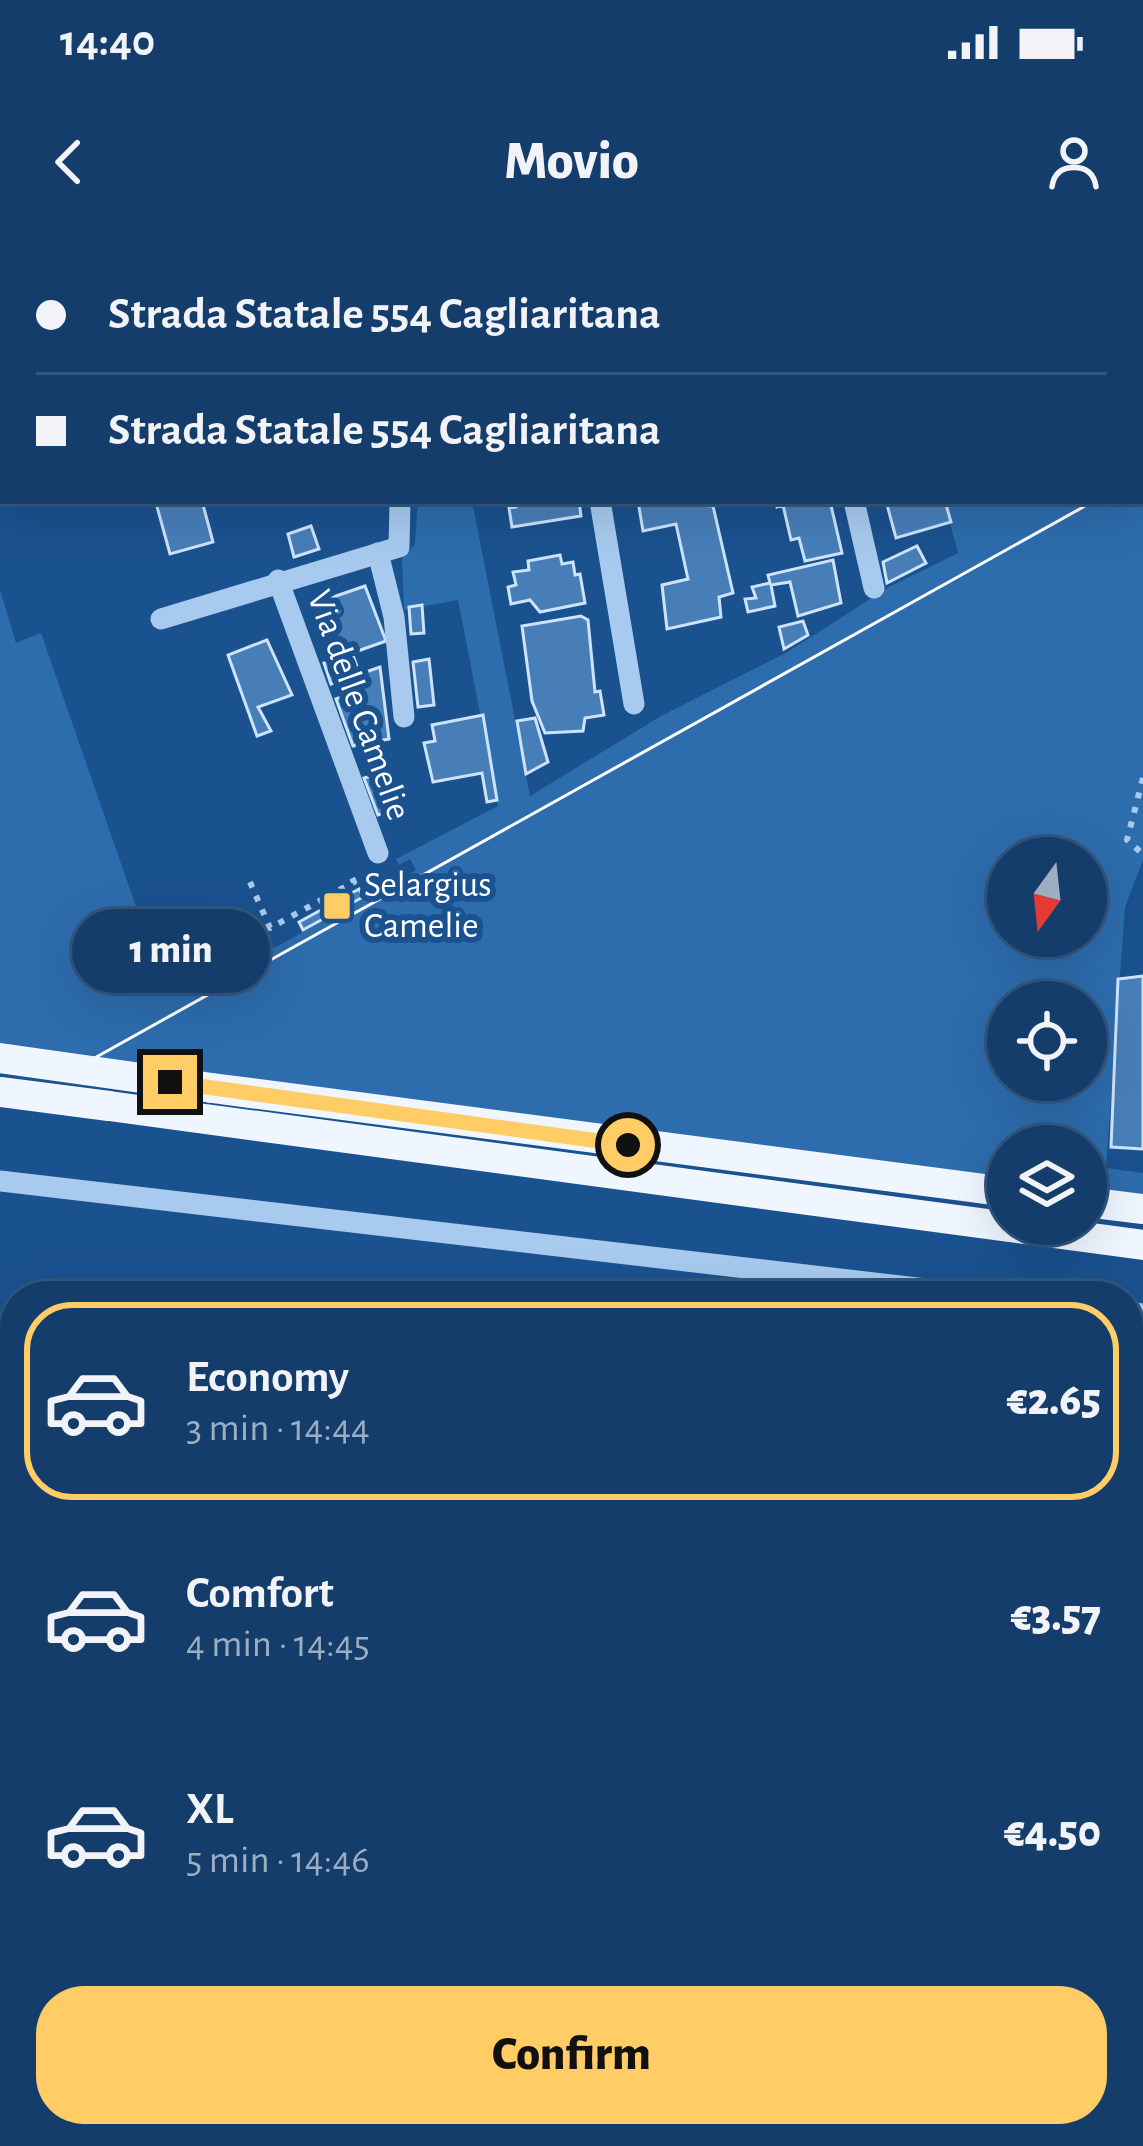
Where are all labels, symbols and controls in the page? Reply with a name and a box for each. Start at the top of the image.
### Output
text: 14:40 [60,19,155,64]
icon: back [36,129,102,195]
icon: person [1041,129,1107,195]
text: Movio [504,135,639,189]
text: Strada Statale 554 Cagliaritana [108,292,661,337]
text: Strada Statale 554 Cagliaritana [108,408,661,453]
street label: Via delle Camelie [301,585,417,825]
north arrow [987,837,1107,957]
map controls [987,837,1107,1245]
place label: Selargius Camelie [364,867,492,944]
marker: Selargius Camelie [321,890,353,922]
callout: 1 min [71,908,269,992]
text: 1 min [129,931,213,970]
button: locate [987,981,1107,1101]
route end [143,1055,197,1109]
route start [601,1118,655,1172]
button: layers [987,1125,1107,1245]
icon: car [42,1347,150,1455]
text: Economy [186,1355,349,1400]
text: €2.65 [1007,1378,1101,1423]
text: 3 min · 14:44 [186,1409,370,1448]
icon: car [42,1563,150,1671]
text: Comfort [186,1571,334,1616]
text: €3.57 [1011,1594,1101,1639]
text: 4 min · 14:45 [186,1625,370,1664]
icon: car [42,1779,150,1887]
text: XL [186,1787,234,1832]
text: €4.50 [1004,1810,1101,1855]
text: 5 min · 14:46 [186,1841,370,1880]
button: Confirm [36,1986,1107,2124]

